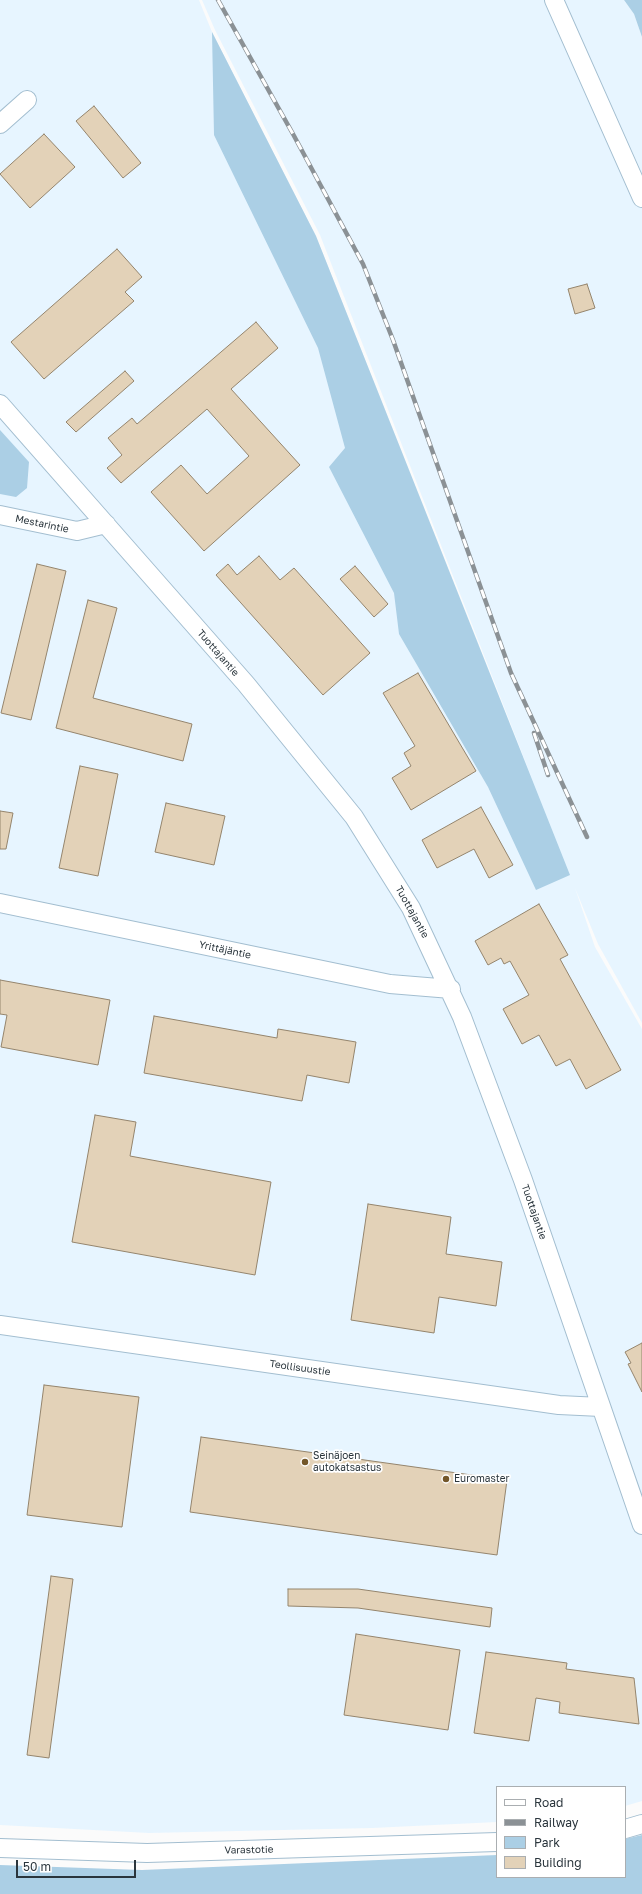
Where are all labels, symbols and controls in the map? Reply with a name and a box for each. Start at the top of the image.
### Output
street label: Mestarintie [14,512,70,536]
street label: Tuottajantie [195,627,241,679]
street label: Tuottajantie [393,884,431,940]
street label: Yrittäjäntie [198,939,252,961]
street label: Tuottajantie [519,1183,549,1241]
street label: Teollisuustie [269,1358,331,1378]
place label: Seinäjoen autokatsastus [313,1450,381,1474]
marker: Seinäjoen autokatsastus [300,1457,310,1467]
place label: Euromaster [454,1473,509,1485]
marker: Euromaster [441,1474,451,1484]
legend [496,1786,626,1878]
text: Road [534,1795,563,1810]
text: Railway [534,1815,579,1830]
text: Park [534,1835,560,1850]
street label: Varastotie [224,1844,274,1856]
scale bar [18,1852,138,1878]
text: Building [534,1855,582,1870]
text: 50 m [23,1859,51,1874]

